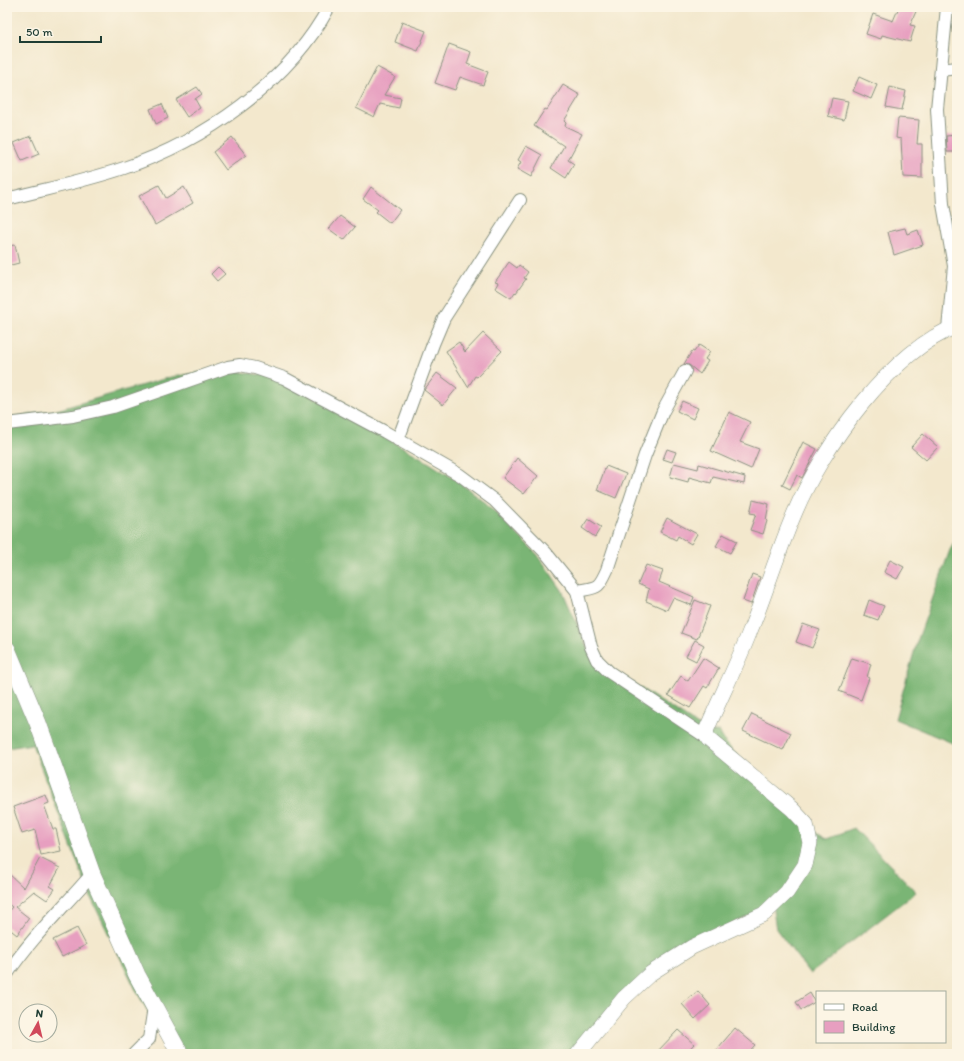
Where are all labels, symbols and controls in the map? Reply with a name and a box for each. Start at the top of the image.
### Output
scale bar [20,18,101,44]
text: 50 m [26,25,52,39]
legend [816,991,946,1043]
text: Road [852,1000,878,1014]
north arrow [18,1003,58,1043]
text: N [35,1007,44,1021]
text: Building [852,1020,896,1034]

